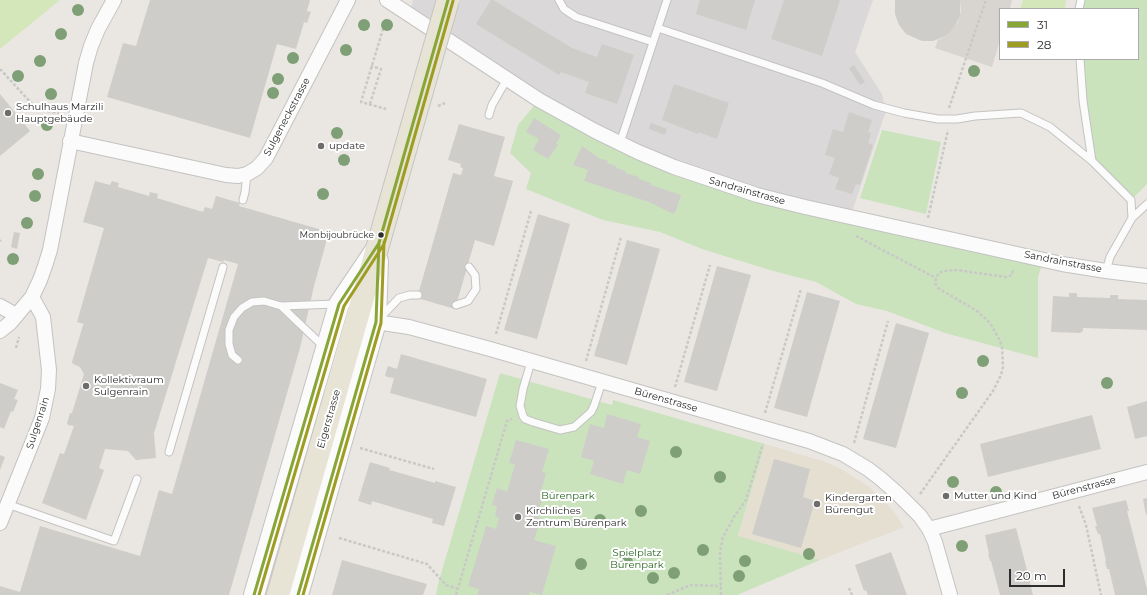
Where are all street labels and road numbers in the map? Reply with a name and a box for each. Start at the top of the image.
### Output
street label: Sulgeneckstrasse [261,76,313,158]
street label: Sandrainstrasse [707,174,787,208]
street label: Sandrainstrasse [1023,249,1103,275]
street label: Bürenstrasse [633,385,699,415]
street label: Eigerstrasse [315,388,343,450]
street label: Sulgenrain [24,395,52,451]
street label: Bürenstrasse [1051,474,1117,502]

